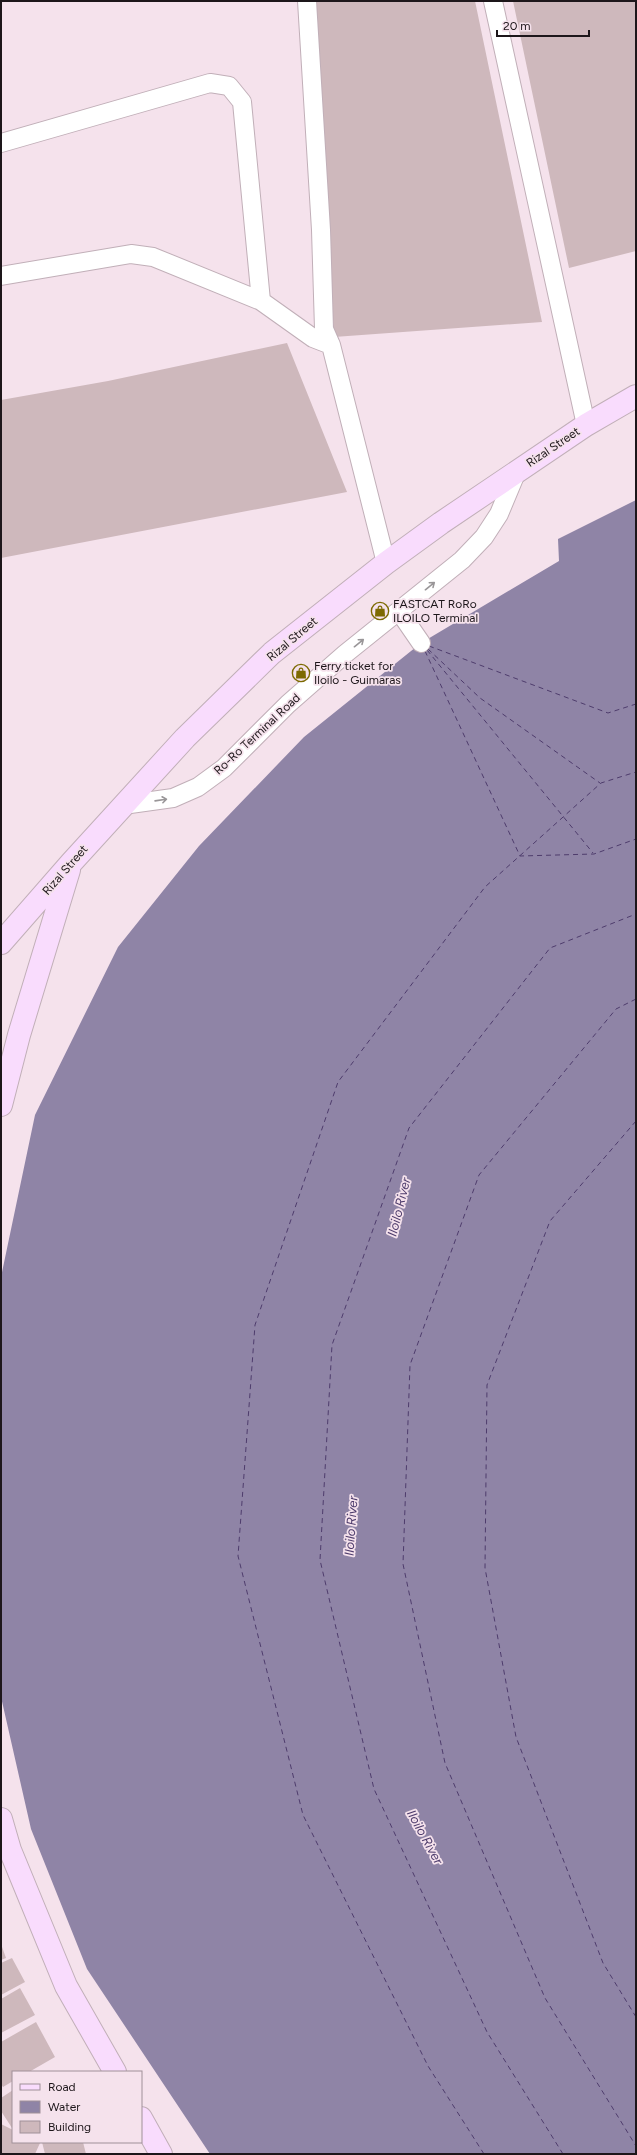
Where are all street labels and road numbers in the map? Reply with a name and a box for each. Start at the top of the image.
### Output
street label: Rizal Street [524,424,583,470]
street label: Rizal Street [264,614,320,664]
street label: Ro-Ro Terminal Road [211,691,303,777]
street label: Rizal Street [40,842,91,898]

